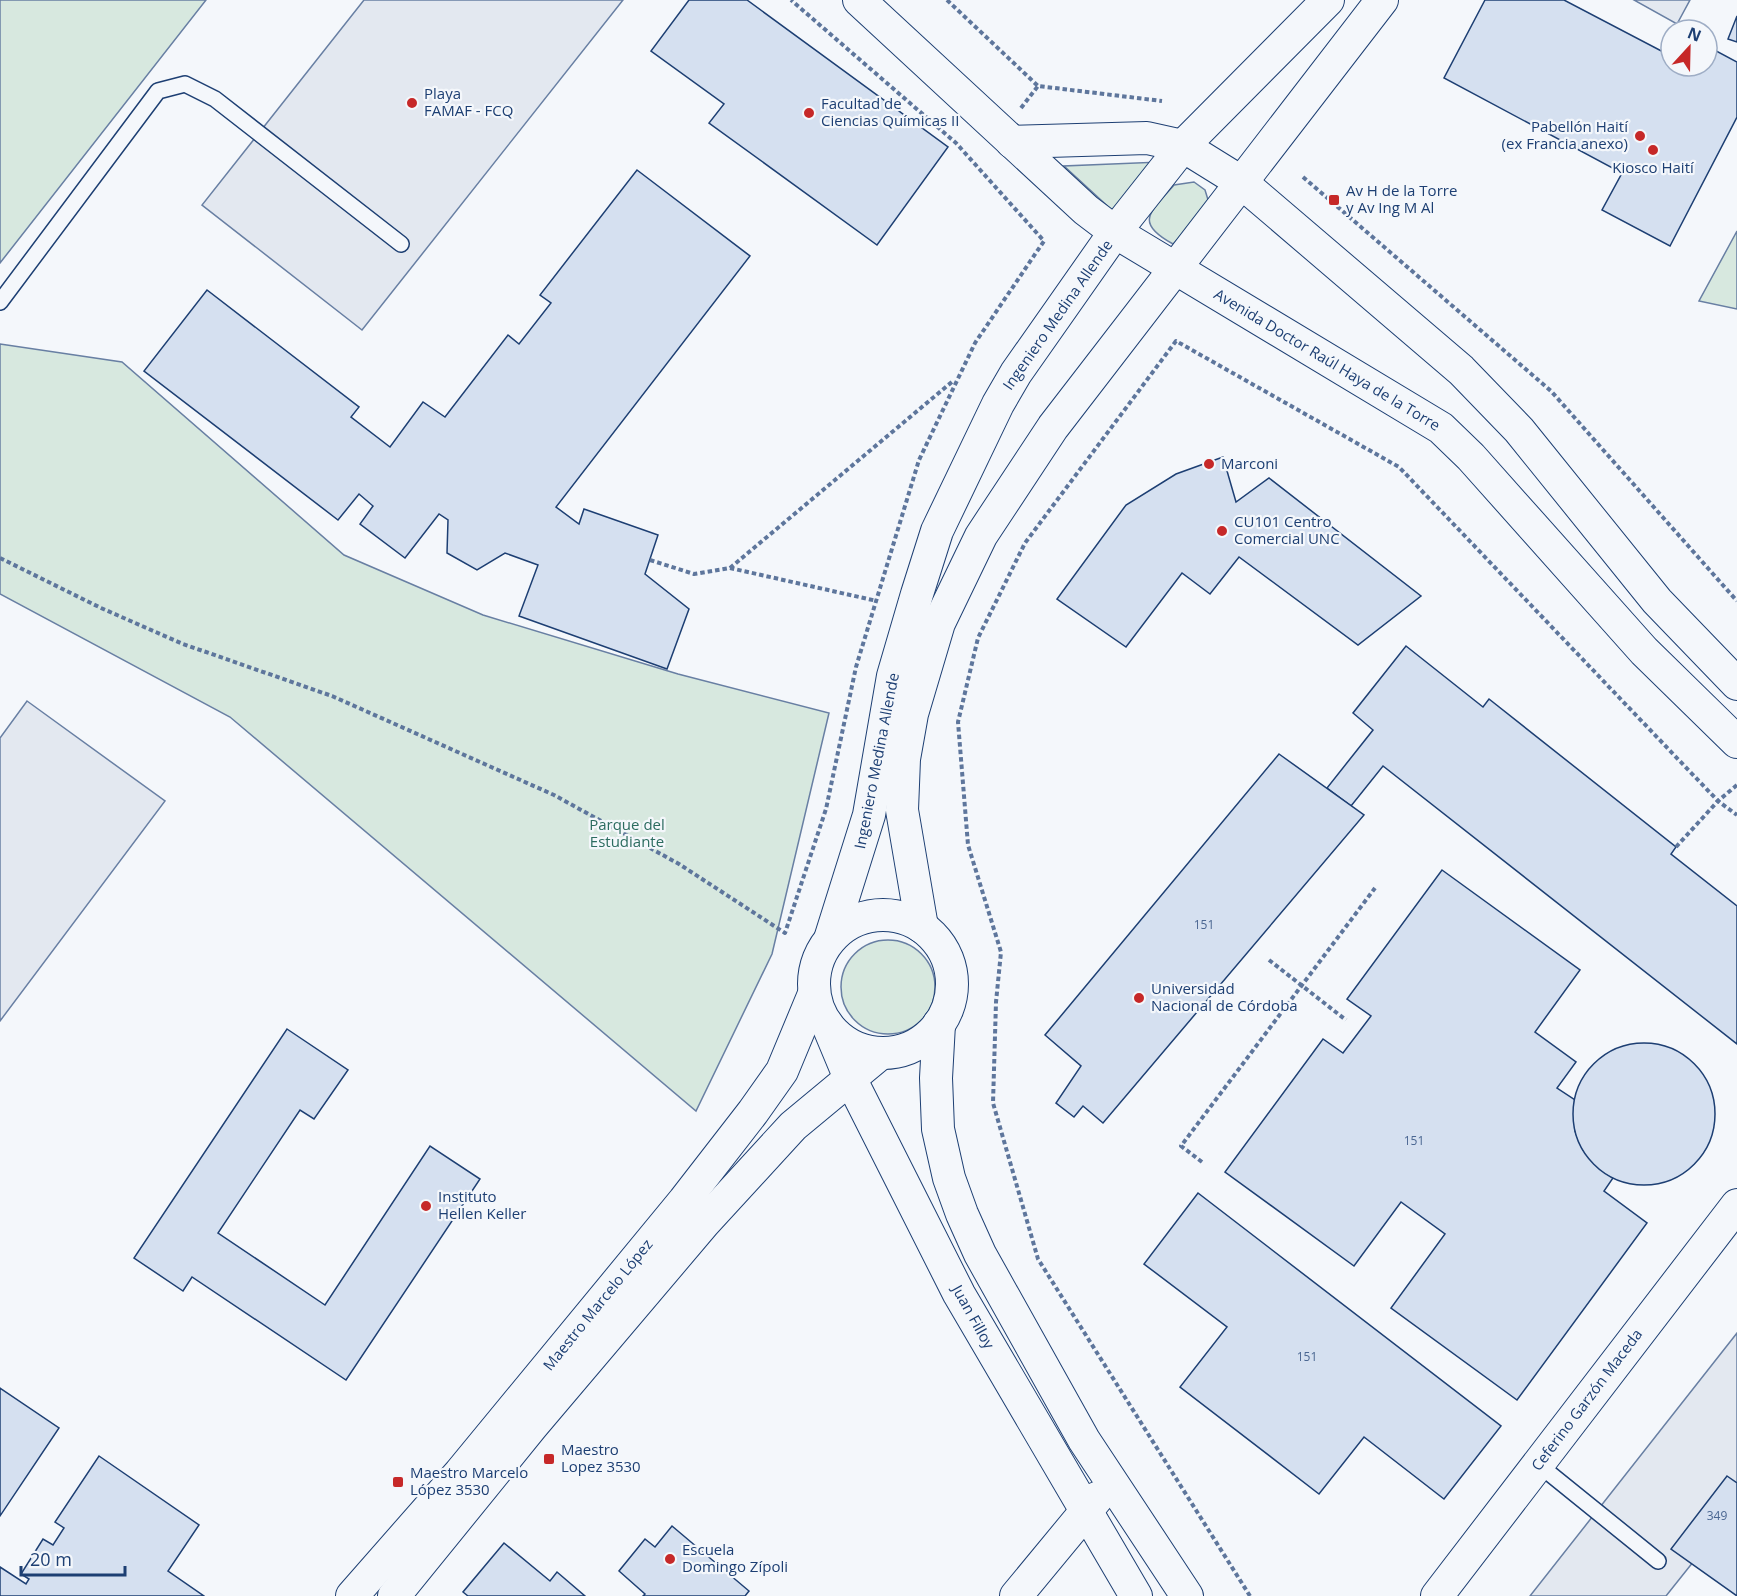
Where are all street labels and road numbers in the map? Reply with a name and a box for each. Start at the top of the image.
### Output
street label: Ingeniero Medina Allende [998,235,1117,393]
street label: Avenida Doctor Raúl Haya de la Torre [1211,284,1444,435]
street label: Ingeniero Medina Allende [849,671,903,851]
street label: Maestro Marcelo López [538,1235,656,1374]
street label: Juan Filloy [947,1279,1000,1353]
street label: Ceferino Garzón Maceda [1526,1324,1646,1474]

